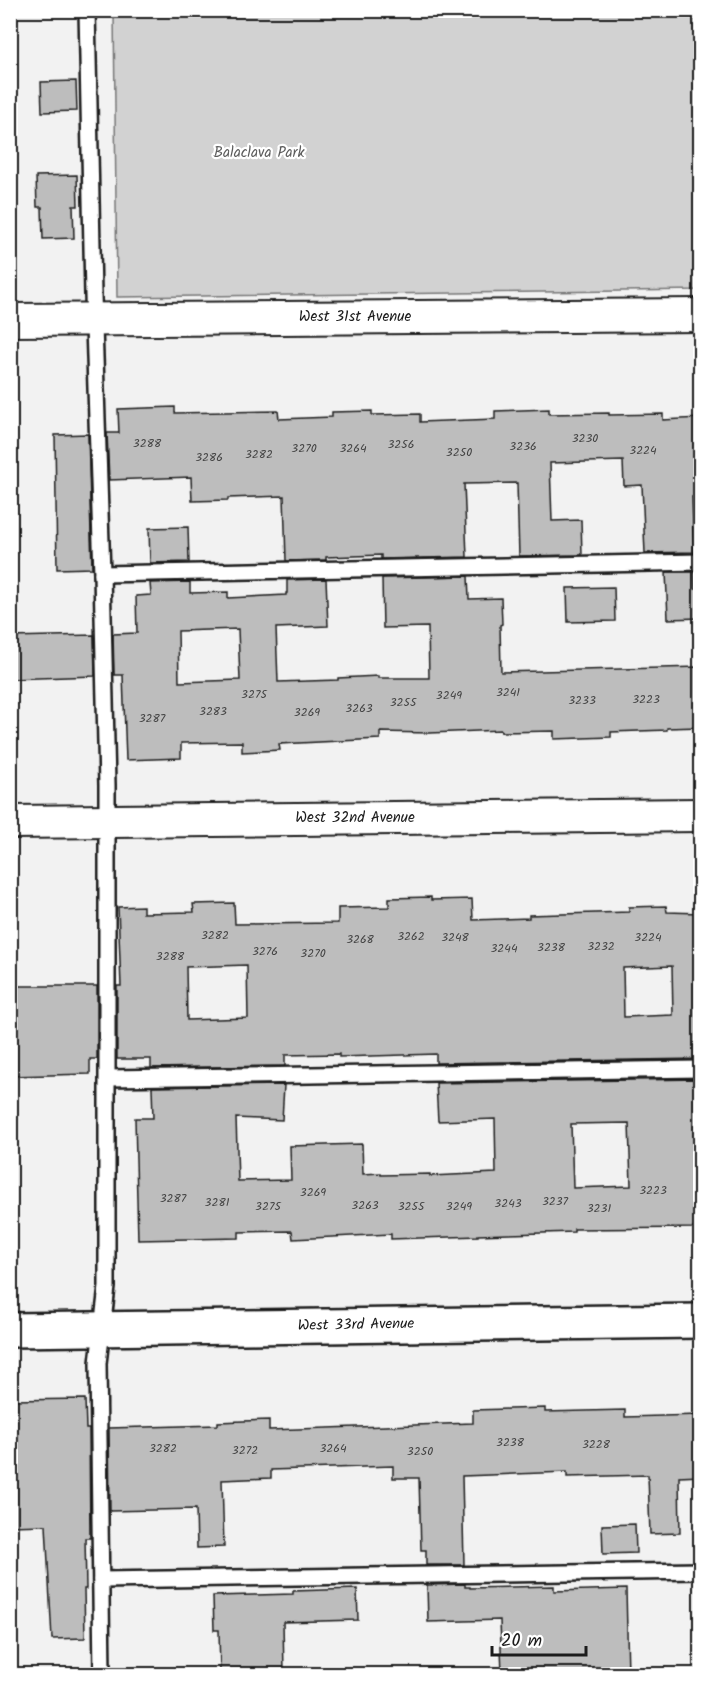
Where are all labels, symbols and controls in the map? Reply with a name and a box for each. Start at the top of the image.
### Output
park label: Balaclava Park [213,141,306,165]
street label: West 31st Avenue [299,305,411,329]
house number: 3230 [572,429,598,448]
house number: 3288 [133,434,162,453]
house number: 3256 [388,435,414,454]
house number: 3236 [509,437,537,456]
house number: 3270 [291,439,317,458]
house number: 3264 [339,439,367,458]
house number: 3224 [629,441,657,460]
house number: 3250 [446,443,472,462]
house number: 3282 [245,445,273,464]
house number: 3286 [195,448,223,467]
house number: 3241 [496,683,520,702]
house number: 3275 [241,685,268,704]
house number: 3249 [436,686,462,705]
house number: 3223 [632,690,660,709]
house number: 3233 [568,691,596,710]
house number: 3255 [390,693,418,712]
house number: 3263 [345,699,373,718]
house number: 3283 [199,702,227,721]
house number: 3269 [294,703,320,722]
house number: 3287 [139,709,166,728]
street label: West 32nd Avenue [295,806,415,830]
house number: 3282 [201,926,229,945]
house number: 3262 [397,927,425,946]
house number: 3248 [441,928,470,947]
house number: 3224 [634,928,662,947]
house number: 3268 [346,930,375,949]
house number: 3232 [587,937,615,956]
house number: 3238 [537,938,566,957]
house number: 3244 [490,939,518,958]
house number: 3276 [252,942,278,961]
house number: 3270 [300,944,326,963]
house number: 3288 [156,947,185,966]
house number: 3223 [639,1181,667,1200]
house number: 3269 [300,1183,326,1202]
house number: 3287 [160,1189,187,1208]
house number: 3237 [542,1192,569,1211]
house number: 3281 [205,1193,230,1212]
house number: 3243 [494,1194,522,1213]
house number: 3263 [351,1196,379,1215]
house number: 3275 [255,1197,282,1216]
house number: 3255 [398,1197,426,1216]
house number: 3249 [446,1197,472,1216]
house number: 3231 [587,1199,611,1218]
street label: West 33rd Avenue [298,1312,415,1338]
house number: 3238 [496,1433,525,1452]
house number: 3228 [582,1435,611,1454]
house number: 3282 [149,1439,177,1458]
house number: 3264 [319,1439,347,1458]
house number: 3272 [232,1441,258,1460]
house number: 3250 [407,1442,433,1461]
scale bar [492,1619,586,1657]
text: 20 m [501,1627,542,1656]

